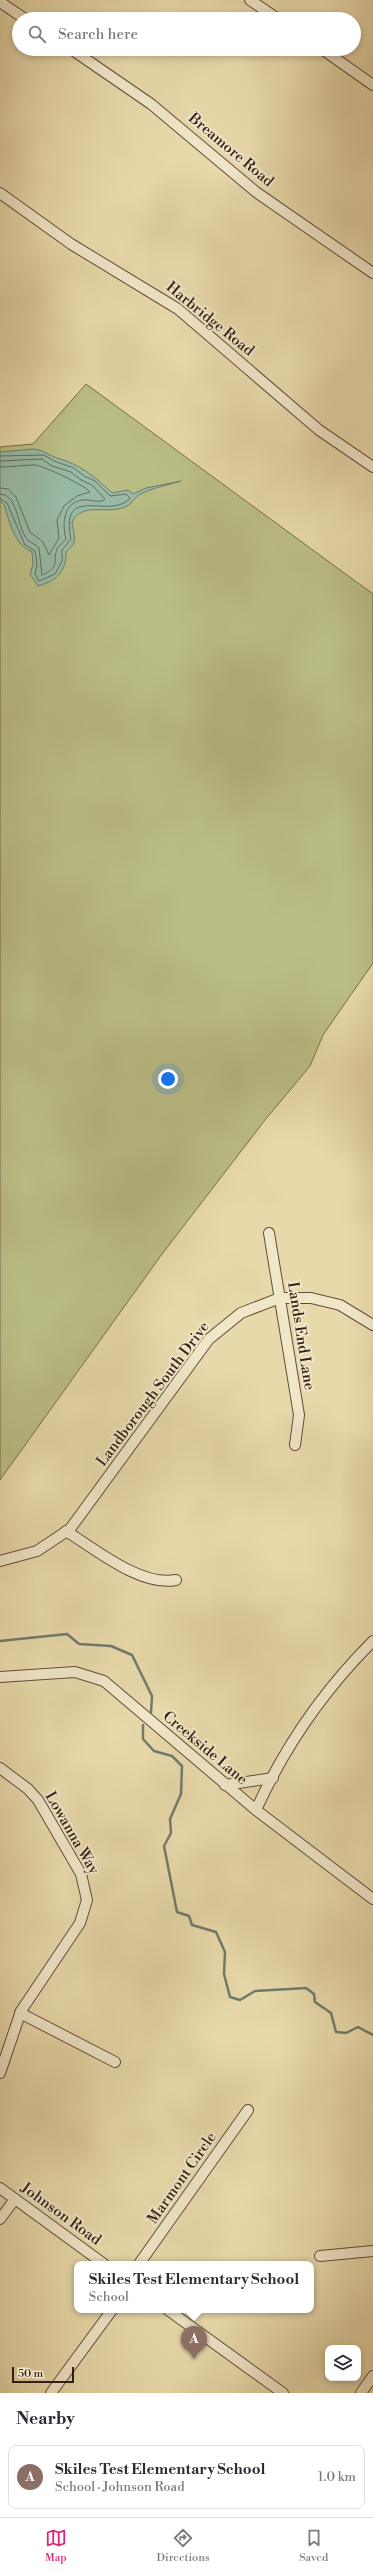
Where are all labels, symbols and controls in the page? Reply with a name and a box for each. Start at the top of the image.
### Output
search box [12,12,361,56]
icon: search [26,23,48,45]
text: Search here [58,25,138,44]
street label: Breamore Road [184,108,278,191]
street label: Harbridge Road [162,278,258,361]
your location [158,1069,178,1089]
street label: Lands End Lane [283,1280,319,1392]
street label: Landborough South Drive [92,1318,214,1470]
street label: Creekside Lane [159,1707,251,1789]
street label: Lowanna Way [41,1788,104,1878]
street label: Marmont Circle [143,2128,221,2228]
street label: Johnson Road [16,2178,105,2250]
popup [74,2261,314,2313]
text: Skiles Test Elementary School [89,2270,299,2289]
text: School [89,2289,129,2305]
pin: A [181,2326,207,2359]
map controls [325,2345,361,2381]
button: layers [325,2345,361,2381]
scale bar [12,2365,74,2384]
text: 50 m [18,2367,43,2381]
text: Nearby [16,2408,75,2430]
text: Skiles Test Elementary School [55,2460,265,2479]
text: A [25,2469,35,2485]
text: 1.0 km [318,2469,356,2485]
text: School · Johnson Road [55,2479,185,2495]
tab: Map [45,2527,67,2565]
tab: Directions [157,2527,210,2565]
tab: Saved [299,2527,328,2565]

